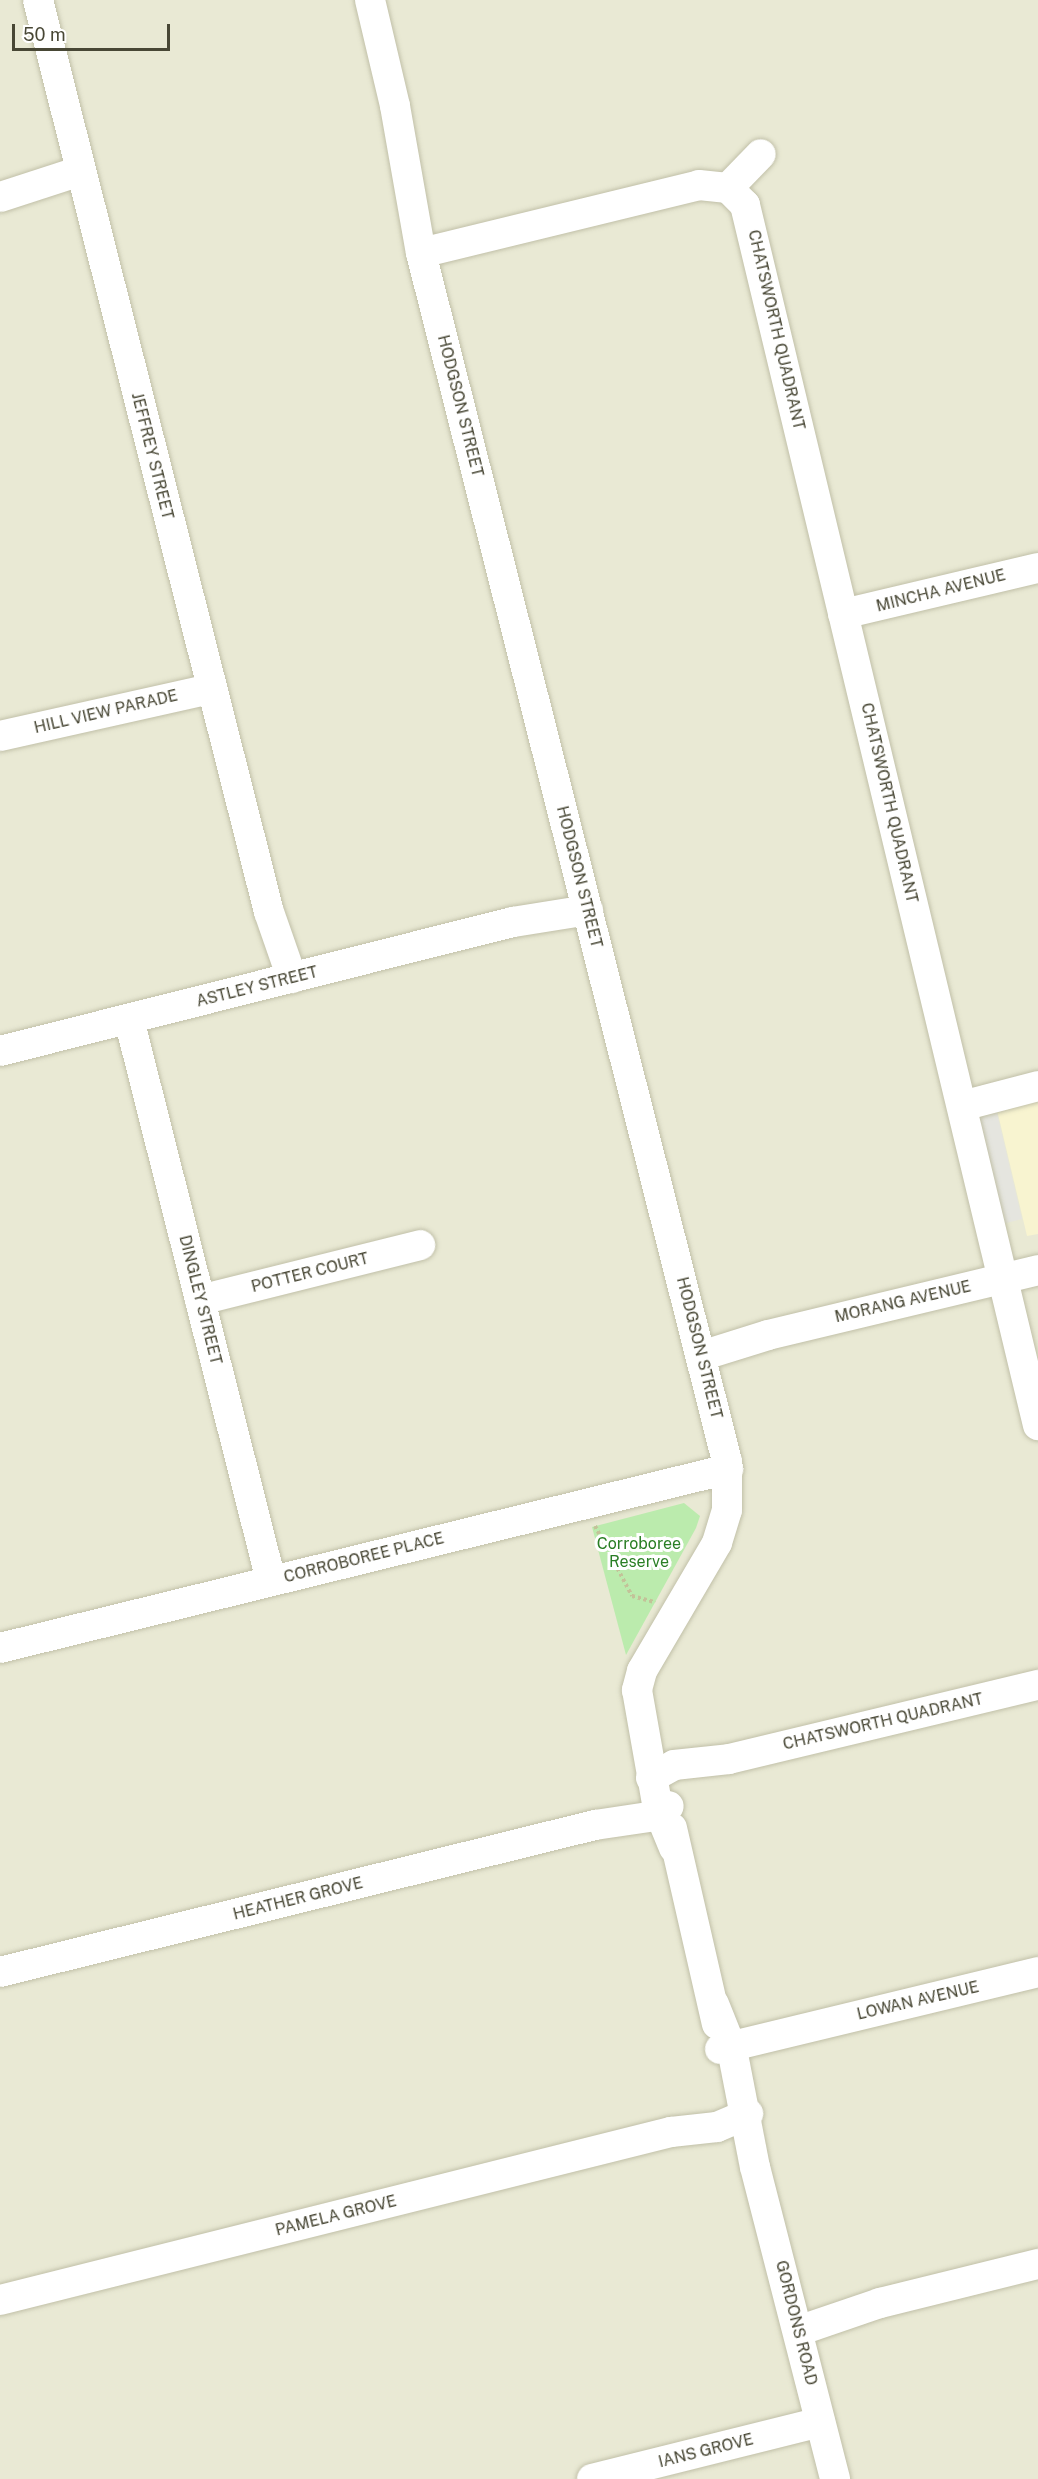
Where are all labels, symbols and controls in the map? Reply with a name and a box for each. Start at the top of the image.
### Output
scale bar [15,12,172,50]
text: 50 m [23,24,66,45]
street label: CHATSWORTH QUADRANT [744,228,808,432]
street label: HODGSON STREET [433,333,487,479]
street label: JEFFREY STREET [127,390,177,522]
street label: MINCHA AVENUE [874,566,1008,616]
street label: HILL VIEW PARADE [32,686,180,738]
street label: CHATSWORTH QUADRANT [857,701,921,905]
street label: HODGSON STREET [552,804,606,950]
street label: ASTLEY STREET [194,963,320,1011]
street label: DINGLEY STREET [175,1233,225,1367]
street label: POTTER COURT [249,1249,371,1297]
street label: HODGSON STREET [672,1275,726,1421]
street label: MORANG AVENUE [833,1277,973,1327]
street label: CORROBOREE PLACE [282,1529,446,1587]
park label: Corroboree Reserve [597,1534,681,1572]
street label: CHATSWORTH QUADRANT [781,1690,985,1754]
street label: HEATHER GROVE [231,1874,365,1924]
street label: LOWAN AVENUE [855,1978,981,2024]
street label: PAMELA GROVE [273,2192,399,2240]
street label: GORDONS ROAD [771,2259,821,2387]
street label: IANS GROVE [657,2430,755,2472]

